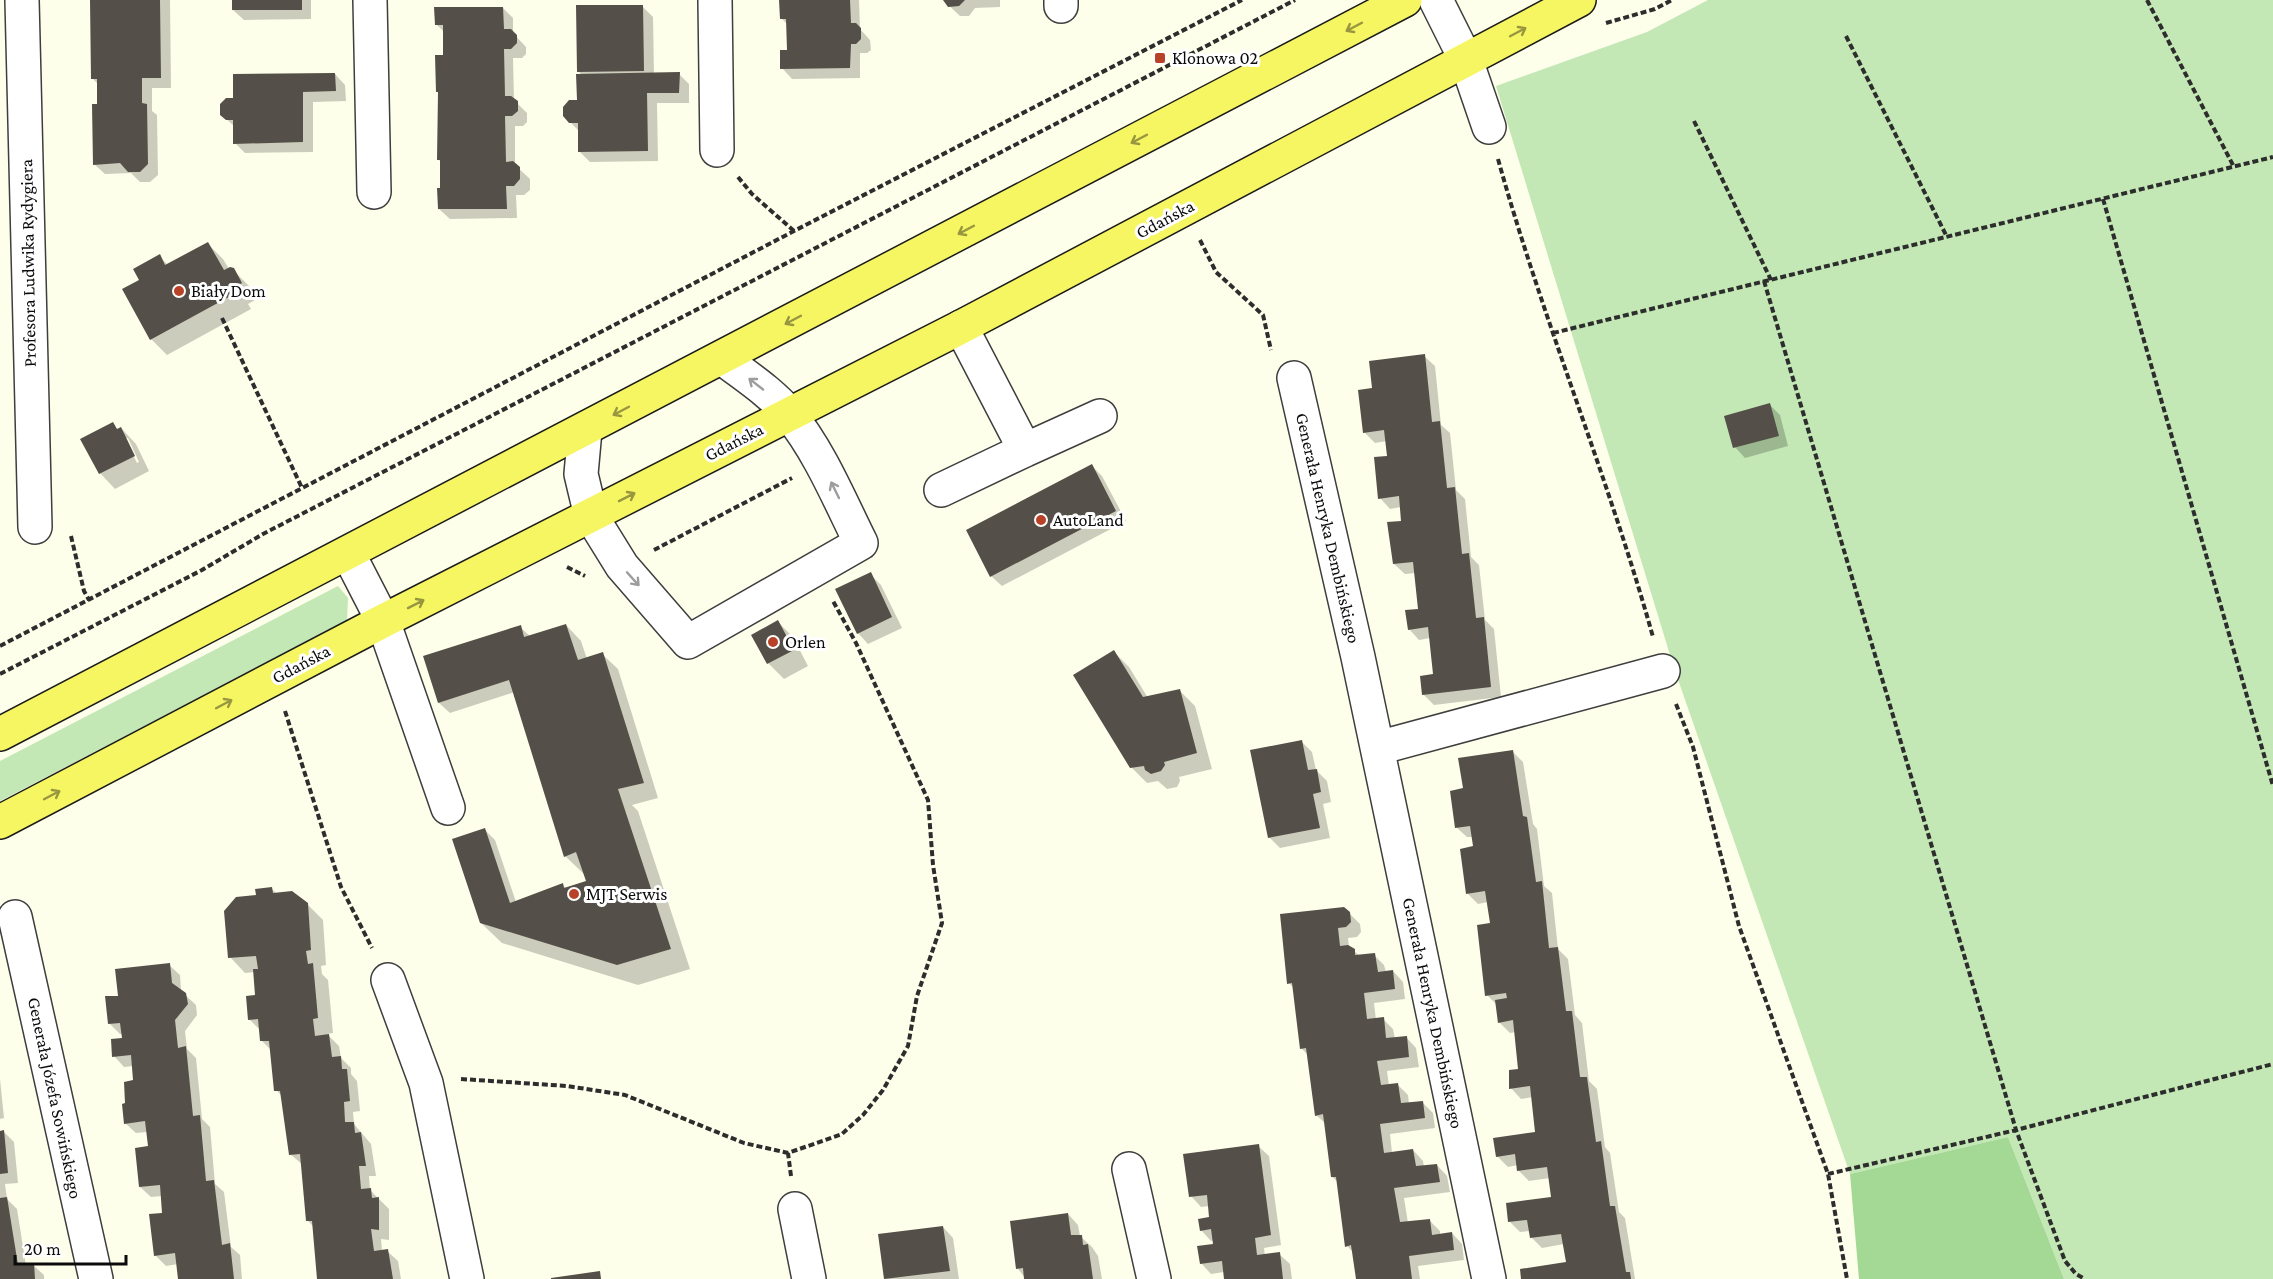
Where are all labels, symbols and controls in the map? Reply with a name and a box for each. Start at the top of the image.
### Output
one-way arrow [1345,22,1363,33]
one-way arrow [1508,26,1526,37]
place label: Klonowa 02 [1172,48,1258,68]
marker: Klonowa 02 [1153,51,1167,65]
one-way arrow [1131,133,1148,145]
street label: Profesora Ludwika Rydygiera [16,159,40,367]
street label: Gdańska [1133,195,1197,243]
one-way arrow [958,224,975,236]
place label: Biały Dom [191,281,266,301]
marker: Biały Dom [172,284,186,298]
one-way arrow [785,315,803,327]
one-way arrow [749,378,765,391]
one-way arrow [612,406,630,417]
street label: Generała Henryka Dembińskiego [1292,411,1364,645]
street label: Gdańska [701,419,767,465]
one-way arrow [829,482,841,500]
one-way arrow [618,491,636,502]
place label: AutoLand [1053,510,1124,530]
marker: AutoLand [1034,513,1048,527]
one-way arrow [626,571,640,586]
one-way arrow [407,598,424,610]
place label: Orlen [785,632,826,652]
marker: Orlen [766,635,780,649]
street label: Gdańska [269,640,333,688]
one-way arrow [215,698,233,709]
one-way arrow [42,789,60,800]
place label: MJT Serwis [586,884,667,904]
marker: MJT Serwis [567,887,581,901]
street label: Generała Henryka Dembińskiego [1399,896,1467,1130]
street label: Generała Józefa Sowińskiego [24,996,86,1201]
scale bar [15,1228,126,1266]
text: 20 m [24,1239,61,1259]

